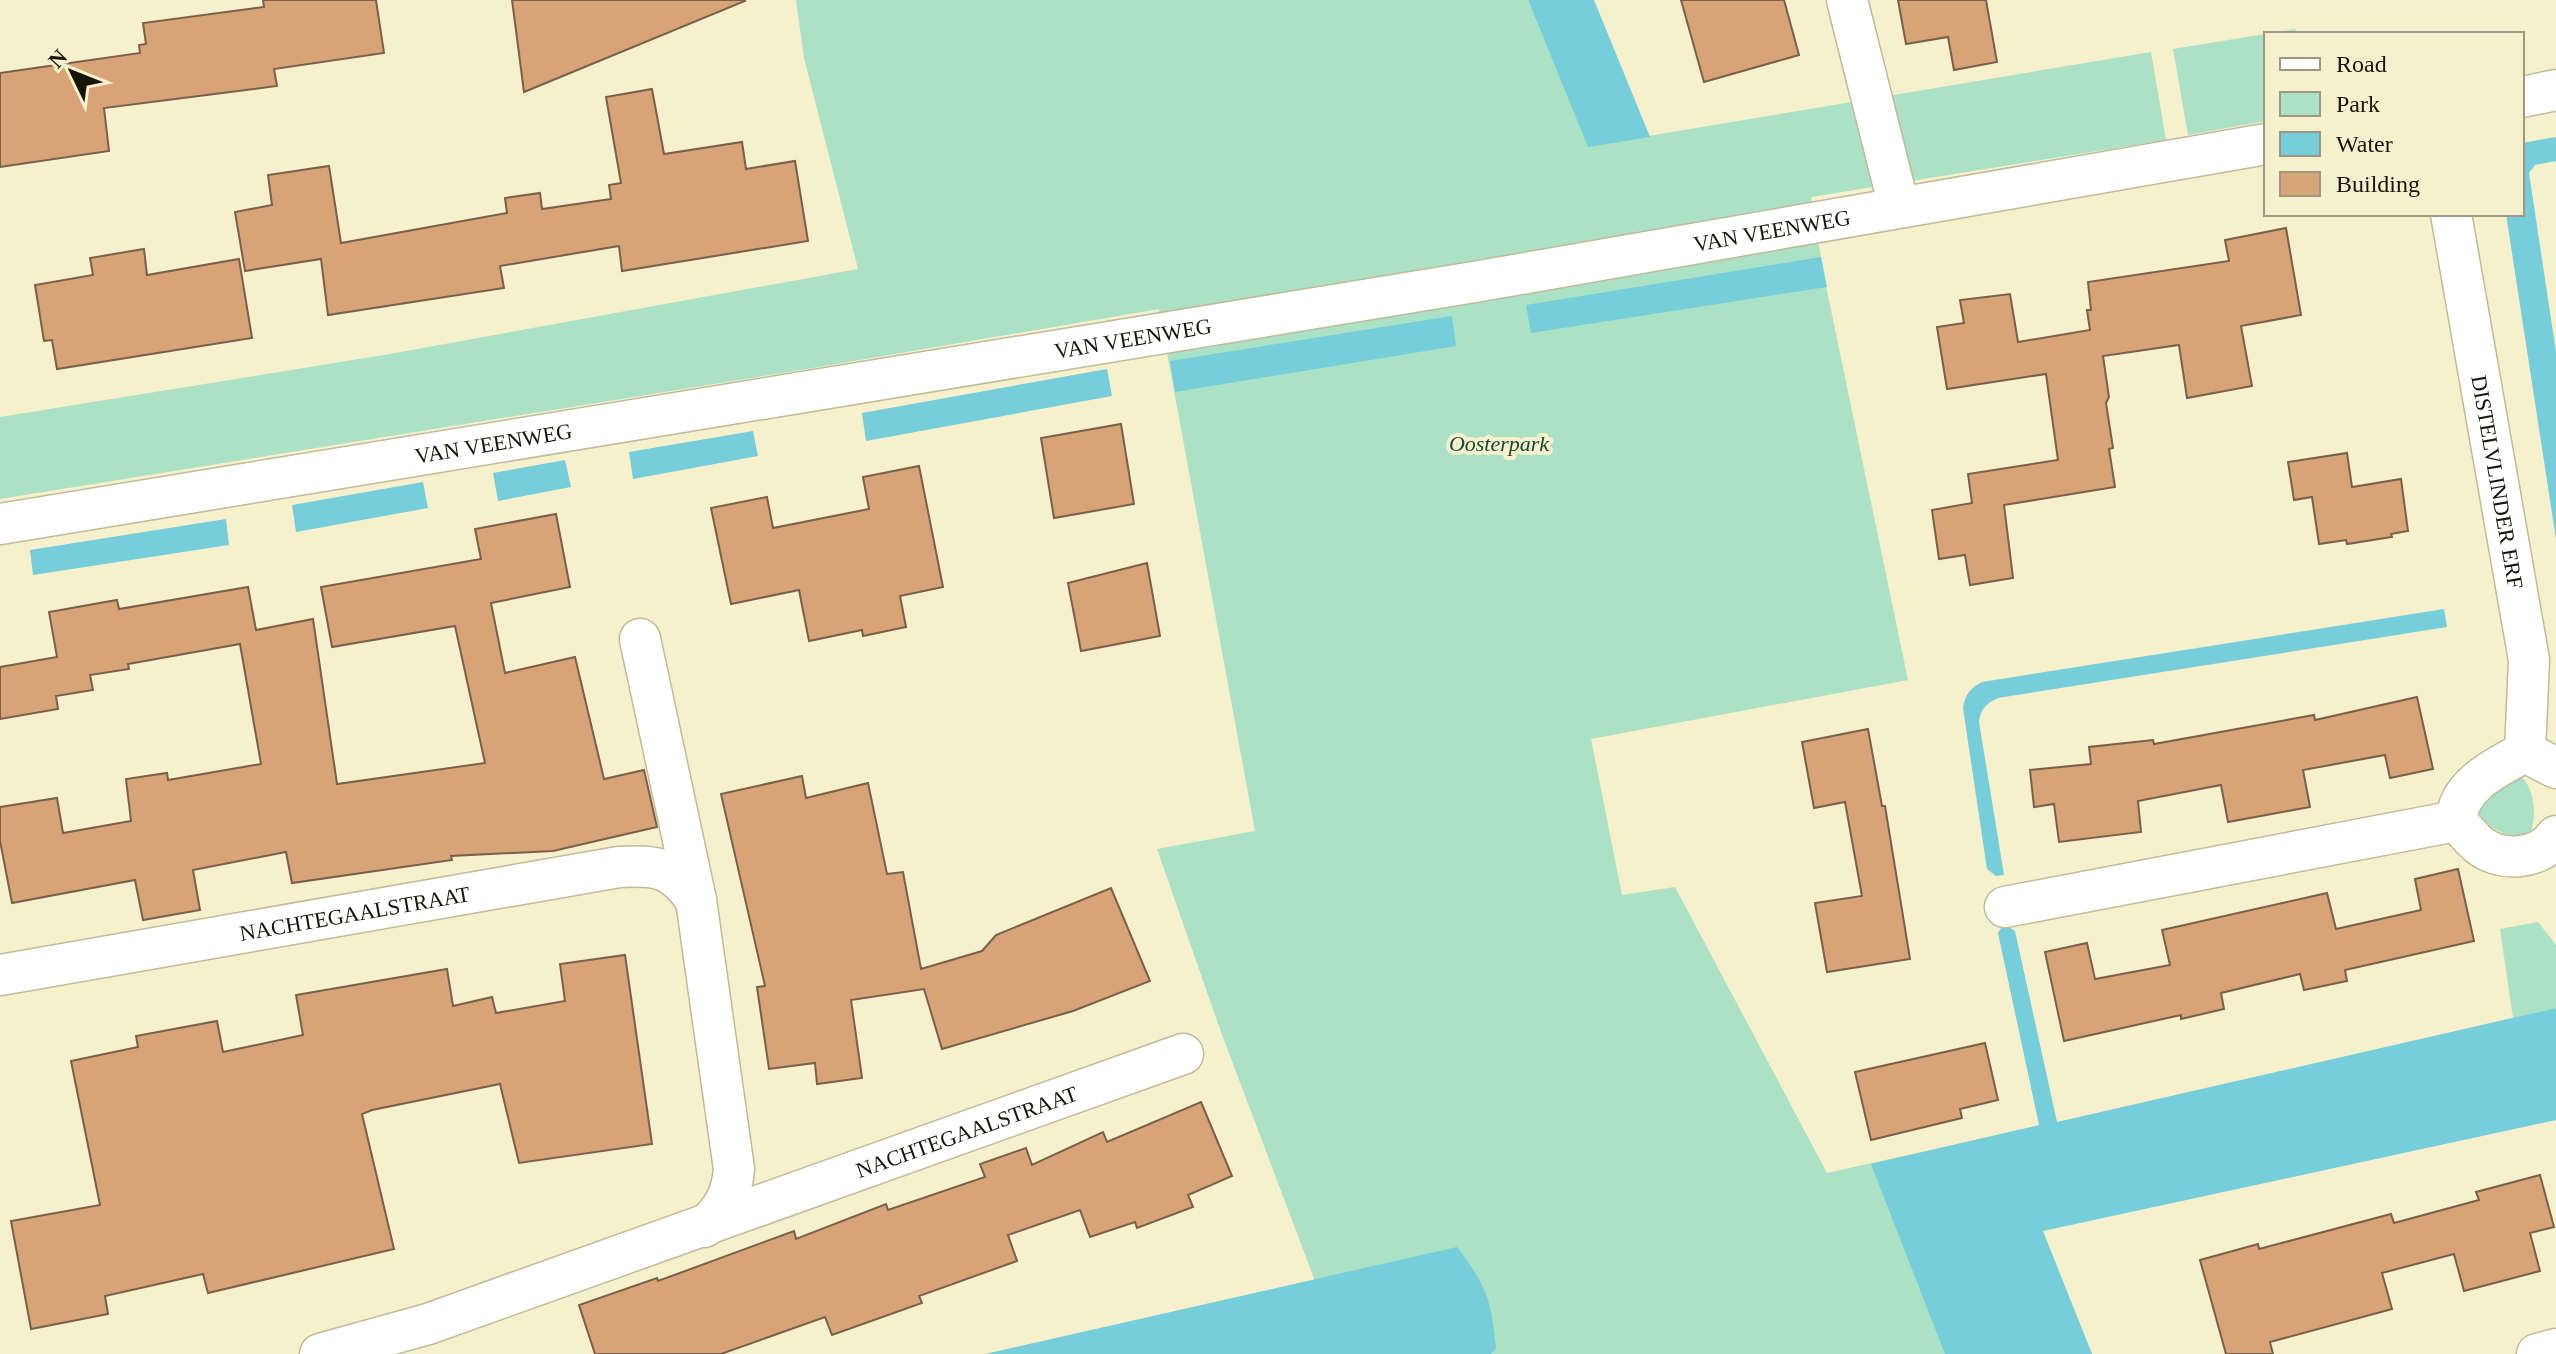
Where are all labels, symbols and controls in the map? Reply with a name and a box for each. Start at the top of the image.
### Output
north arrow [32,32,112,112]
legend [2264,32,2524,216]
text: N [43,44,72,73]
text: Road [2336,51,2387,77]
text: Park [2336,91,2380,117]
text: Water [2336,131,2393,157]
text: Building [2336,171,2420,197]
street label: VAN VEENWEG [1691,204,1852,256]
street label: VAN VEENWEG [1052,313,1213,363]
street label: DISTELVLINDER ERF [2467,373,2529,591]
street label: VAN VEENWEG [413,418,574,468]
park label: Oosterpark [1449,431,1550,456]
street label: NACHTEGAALSTRAAT [237,881,472,946]
street label: NACHTEGAALSTRAAT [852,1080,1081,1183]

